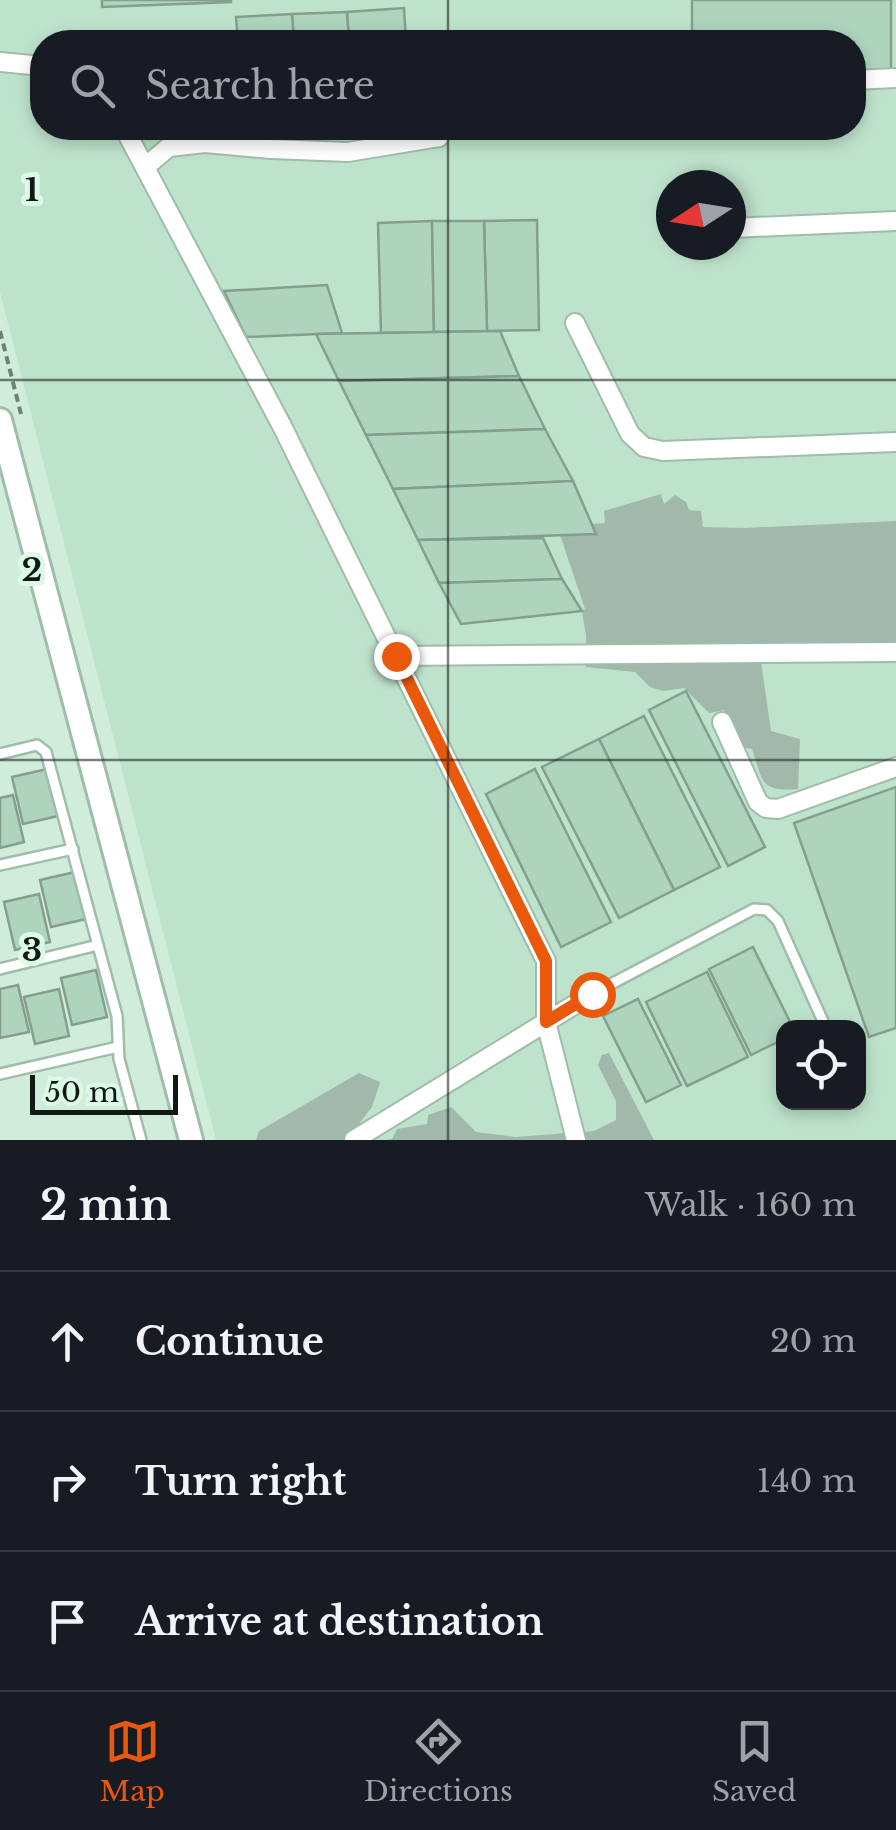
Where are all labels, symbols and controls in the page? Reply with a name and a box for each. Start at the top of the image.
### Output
search box [30,30,866,140]
icon: search [65,58,120,113]
text: Search here [145,62,375,109]
text: 1 [25,170,39,210]
north arrow [656,170,746,260]
text: 2 [22,550,42,590]
route end [374,634,420,680]
text: 3 [22,930,42,970]
route start [570,972,616,1018]
map controls [776,1020,866,1110]
button: locate [776,1020,866,1110]
scale bar [30,1070,178,1114]
text: 50 m [45,1075,119,1110]
text: 2 min [40,1179,171,1231]
text: Walk · 160 m [645,1185,856,1225]
icon: ahead [40,1314,95,1369]
text: Continue [135,1318,324,1365]
text: 20 m [770,1321,856,1361]
icon: right [40,1454,95,1509]
text: Turn right [135,1458,346,1505]
text: 140 m [757,1461,856,1501]
icon: arrive [40,1594,95,1649]
text: Arrive at destination [135,1598,544,1645]
tab: Map [100,1714,165,1809]
tab: Directions [364,1714,513,1809]
tab: Saved [712,1714,796,1809]

